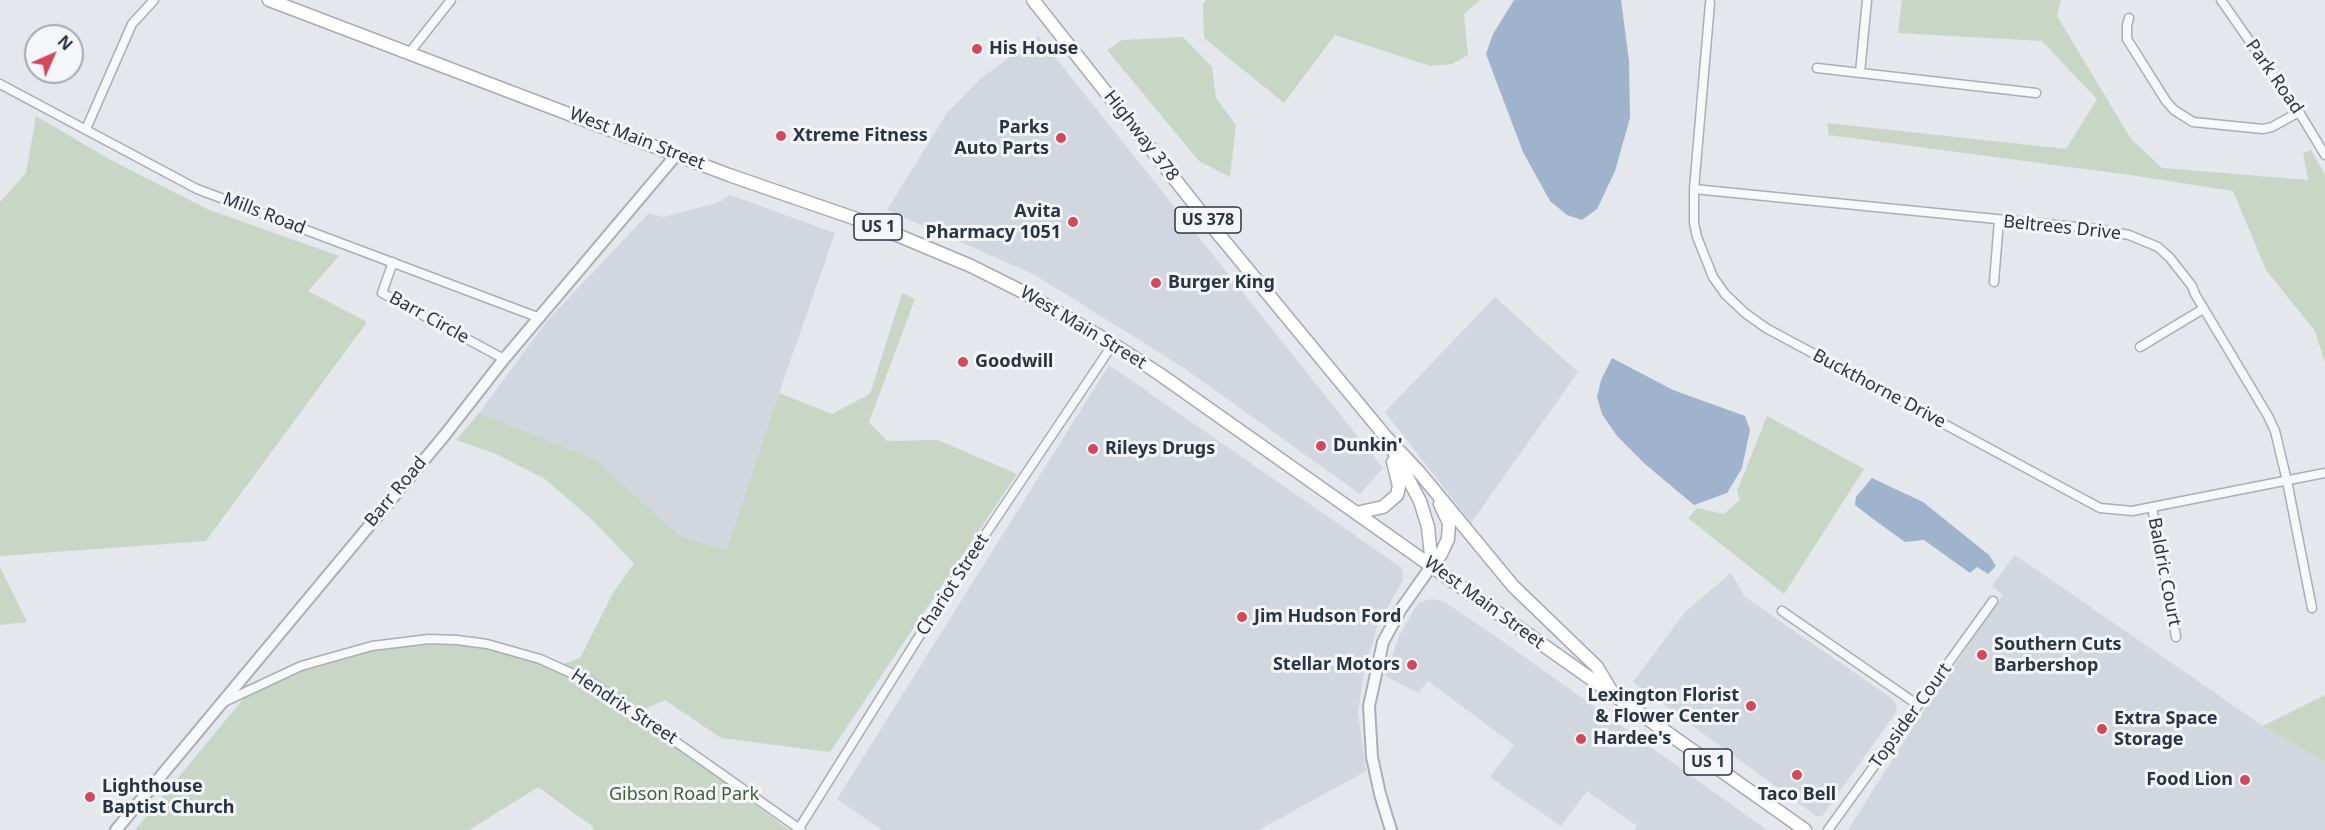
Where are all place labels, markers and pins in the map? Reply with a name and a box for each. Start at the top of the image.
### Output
place label: His House [989,38,1078,60]
marker: His House [970,42,984,56]
place label: Parks Auto Parts [954,117,1049,160]
place label: Xtreme Fitness [793,125,928,147]
marker: Xtreme Fitness [774,129,788,143]
marker: Parks Auto Parts [1054,131,1068,145]
place label: Avita Pharmacy 1051 [926,201,1061,244]
marker: Avita Pharmacy 1051 [1066,215,1080,229]
place label: Burger King [1168,272,1275,294]
marker: Burger King [1149,276,1163,290]
place label: Goodwill [975,351,1053,373]
marker: Goodwill [956,355,970,369]
place label: Dunkin' [1333,435,1402,457]
place label: Rileys Drugs [1105,438,1215,460]
marker: Dunkin' [1314,439,1328,453]
marker: Rileys Drugs [1086,442,1100,456]
place label: Jim Hudson Ford [1254,606,1401,628]
marker: Jim Hudson Ford [1235,610,1249,624]
place label: Southern Cuts Barbershop [1994,634,2122,676]
marker: Southern Cuts Barbershop [1975,648,1989,662]
place label: Stellar Motors [1273,654,1400,676]
marker: Stellar Motors [1405,658,1419,672]
place label: Lexington Florist & Flower Center [1587,685,1739,728]
marker: Lexington Florist & Flower Center [1744,699,1758,713]
place label: Extra Space Storage [2114,708,2218,750]
marker: Extra Space Storage [2095,722,2109,736]
place label: Hardee's [1593,728,1671,750]
marker: Hardee's [1574,732,1588,746]
marker: Taco Bell [1790,768,1804,782]
place label: Food Lion [2146,769,2233,791]
marker: Food Lion [2238,773,2252,787]
place label: Lighthouse Baptist Church [102,776,234,818]
place label: Taco Bell [1758,784,1836,806]
marker: Lighthouse Baptist Church [83,790,97,804]

